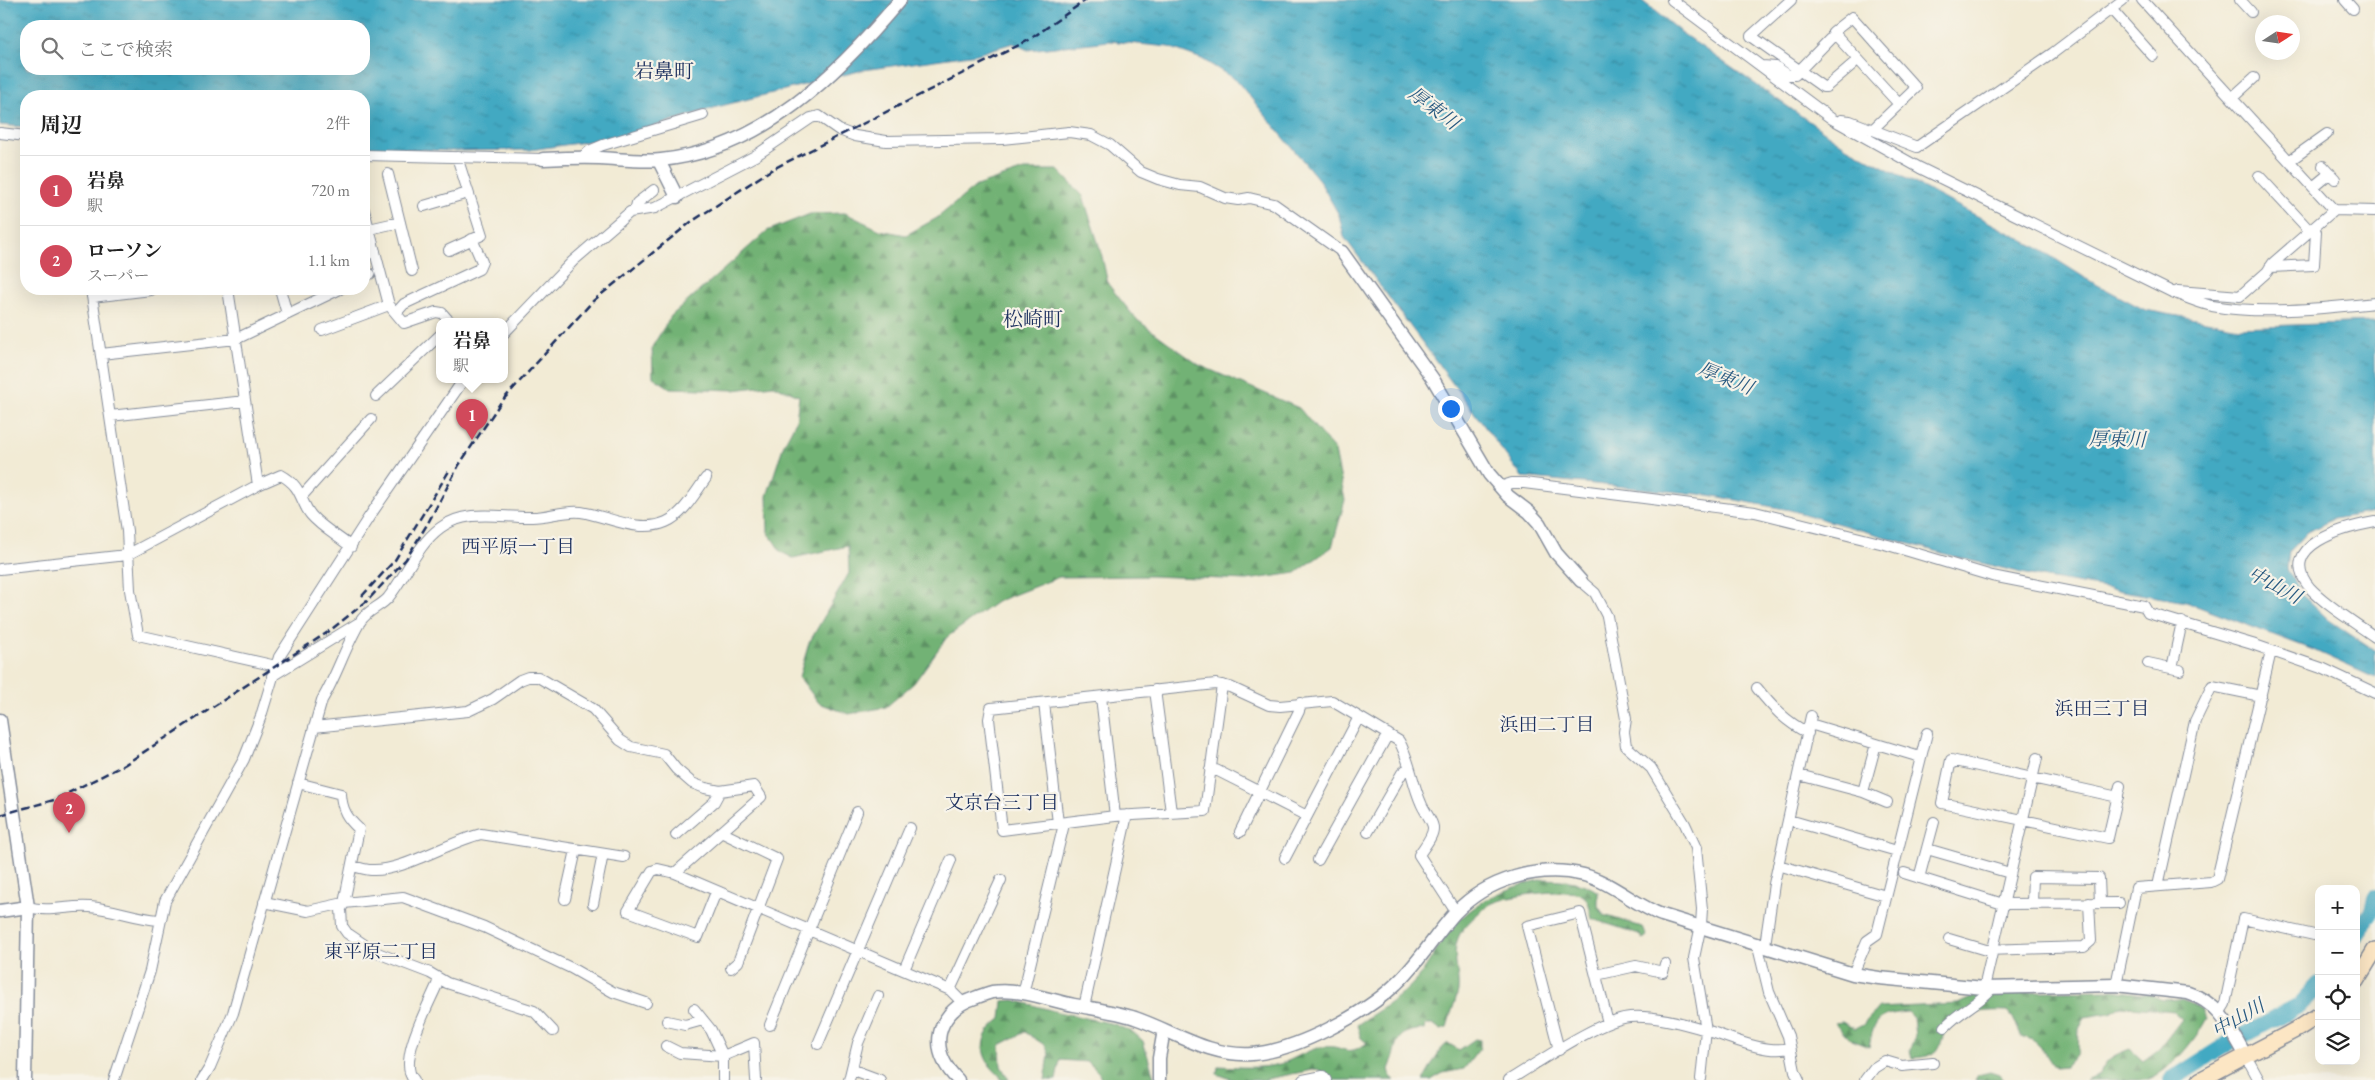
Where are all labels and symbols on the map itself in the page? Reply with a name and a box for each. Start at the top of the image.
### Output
north arrow [2255,15,2300,60]
district label: 岩鼻町 [634,58,694,84]
water label: 厚東川 [1404,81,1466,136]
district label: 松崎町 [1003,306,1063,332]
water label: 厚東川 [1695,356,1759,401]
your location [1438,396,1464,422]
pin: 1 [456,399,488,440]
water label: 厚東川 [2088,426,2148,452]
district label: 西平原一丁目 [461,534,575,559]
water label: 中山川 [2244,561,2308,610]
district label: 浜田三丁目 [2054,696,2150,721]
district label: 浜田二丁目 [1499,712,1595,737]
district label: 文京台三丁目 [945,790,1059,815]
pin: 2 [53,792,85,833]
district label: 東平原二丁目 [324,939,438,964]
water label: 中山川 [2207,992,2271,1043]

